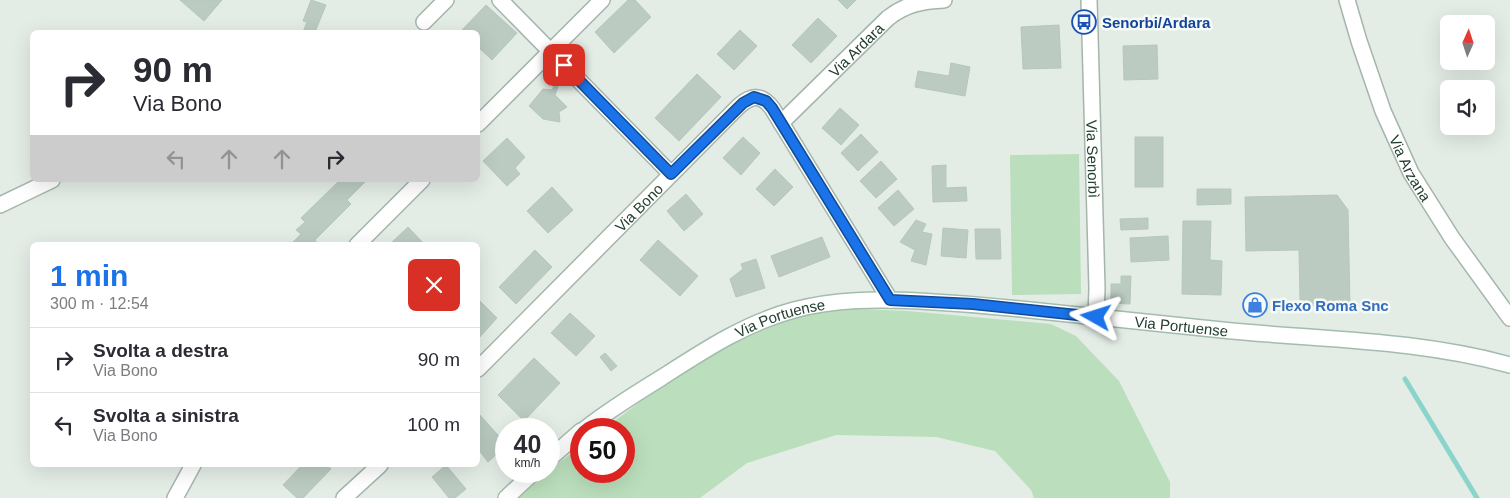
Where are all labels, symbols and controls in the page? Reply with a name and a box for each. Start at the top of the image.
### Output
bus stop icon: Senorbi/Ardara [1071,9,1097,35]
place label: Senorbi/Ardara [1102,14,1211,31]
north arrow [1440,15,1495,70]
map controls [1440,15,1495,135]
street label: Via Ardara [825,18,887,80]
pin [543,44,585,86]
icon: right [50,50,115,115]
text: 90 m [133,50,213,89]
icon: arrive [550,51,578,79]
button: sound [1440,80,1495,135]
text: Via Bono [133,91,222,116]
street label: Via Senorbì [1084,120,1103,198]
street label: Via Arzana [1386,132,1435,205]
icon: left [162,145,190,173]
icon: ahead [215,145,243,173]
icon: ahead [268,145,296,173]
icon: right [321,145,349,173]
street label: Via Bono [611,180,666,235]
text: 1 min [50,259,128,292]
button: close [408,259,460,311]
position arrow [1069,290,1121,342]
shop icon: Flexo Roma Snc [1242,292,1268,318]
text: 300 m · 12:54 [50,295,149,312]
street label: Via Portuense [732,295,826,341]
place label: Flexo Roma Snc [1272,297,1389,314]
street label: Via Portuense [1134,312,1229,339]
text: Svolta a destra [93,340,228,361]
icon: right [50,346,78,374]
text: 90 m [418,349,460,370]
text: Via Bono [93,362,158,379]
text: Svolta a sinistra [93,405,239,426]
icon: left [50,411,78,439]
text: 100 m [407,414,460,435]
speed limit sign: 50 [570,418,635,483]
text: Via Bono [93,427,158,444]
text: 40 [514,430,541,458]
text: km/h [514,456,541,470]

